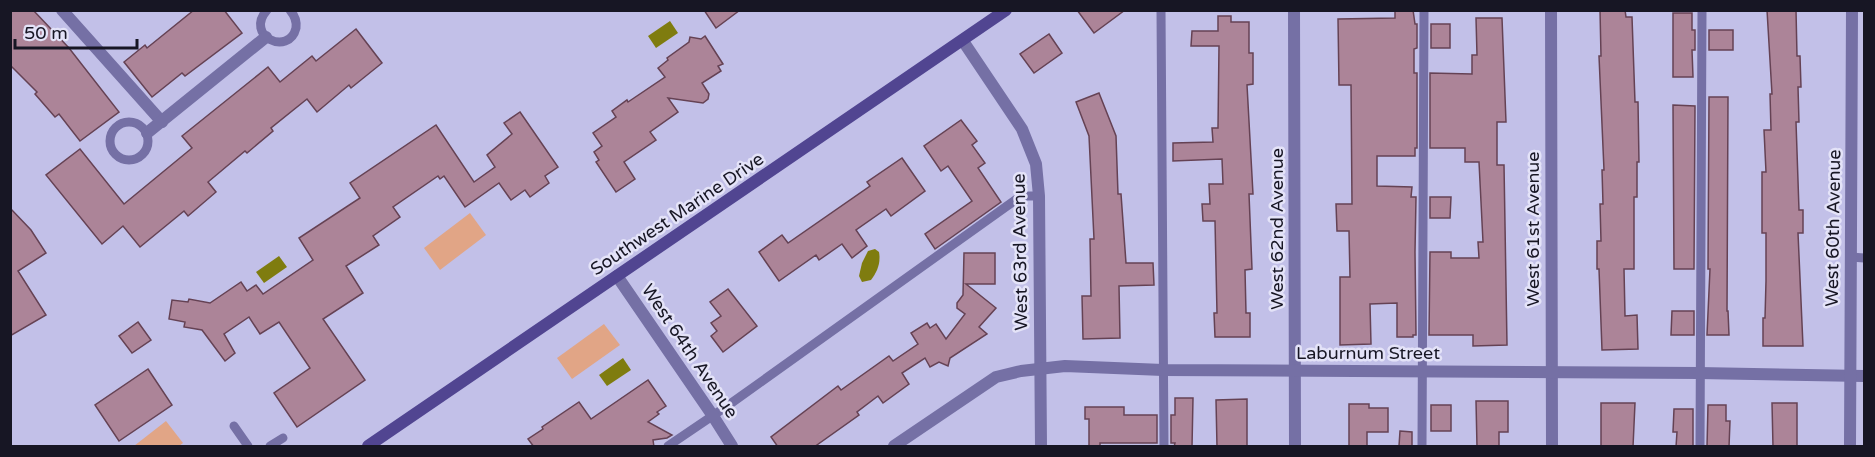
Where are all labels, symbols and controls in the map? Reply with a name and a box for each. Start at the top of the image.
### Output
scale bar [15,12,136,50]
text: 50 m [24,22,68,44]
street label: Southwest Marine Drive [586,148,768,280]
street label: West 62nd Avenue [1266,148,1288,310]
street label: West 60th Avenue [1821,149,1845,307]
street label: West 61st Avenue [1522,152,1544,306]
street label: West 63rd Avenue [1008,173,1032,331]
street label: West 64th Avenue [637,280,743,422]
street label: Laburnum Street [1296,342,1440,364]

